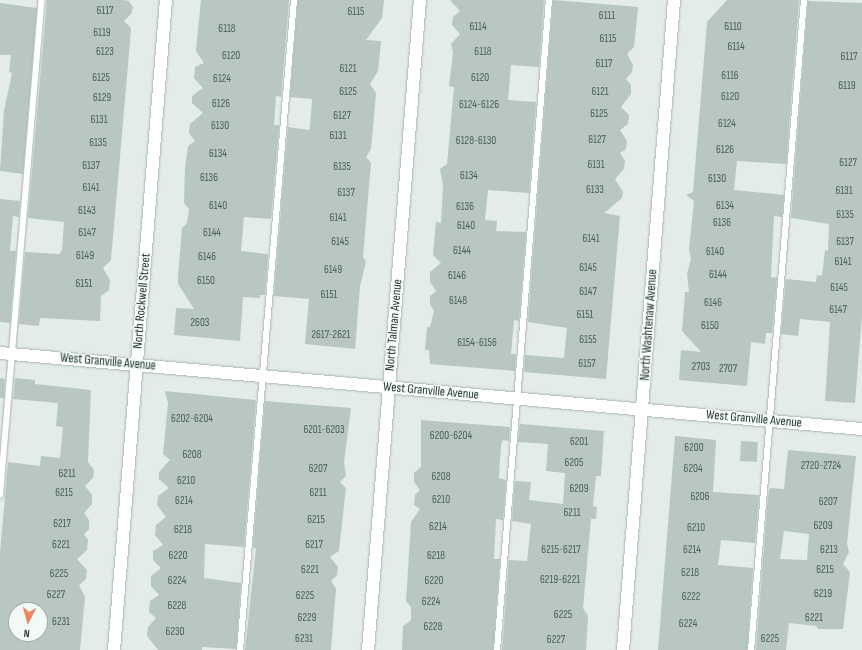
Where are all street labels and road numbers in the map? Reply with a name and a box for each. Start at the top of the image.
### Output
street label: North Rockwell Street [130,253,154,349]
street label: North Washtenaw Avenue [637,269,661,381]
street label: North Talman Avenue [382,278,406,372]
street label: West Granville Avenue [59,350,157,374]
street label: West Granville Avenue [382,379,480,403]
street label: West Granville Avenue [705,407,803,431]

